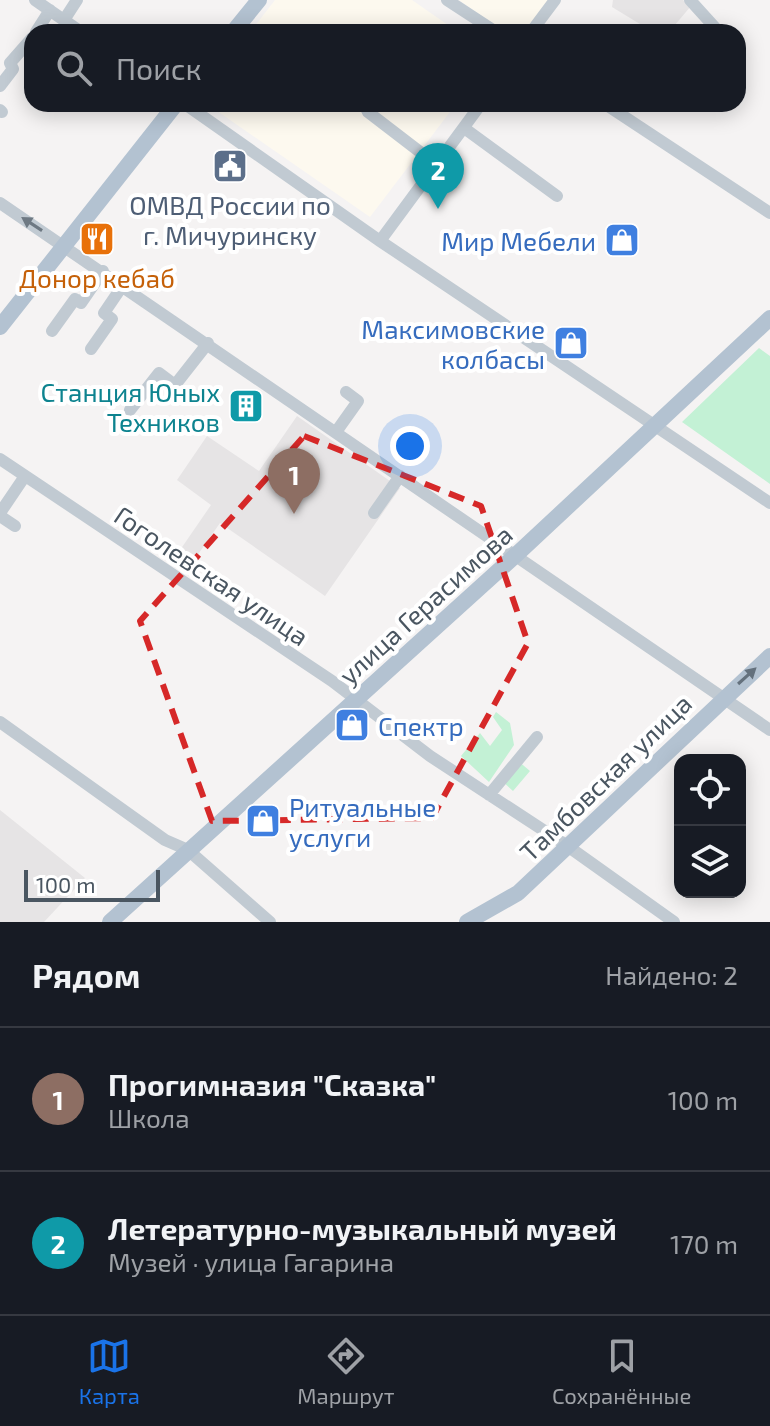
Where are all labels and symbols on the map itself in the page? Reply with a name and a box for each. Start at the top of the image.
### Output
pin: 2 [412,143,464,209]
public building icon: ОМВД России по г. Мичуринску [211,147,249,185]
place label: ОМВД России по г. Мичуринску [129,189,331,251]
one-way arrow [21,217,42,232]
restaurant icon: Донор кебаб [78,220,116,258]
shop icon: Мир Мебели [603,221,641,259]
place label: Мир Мебели [441,225,596,256]
place label: Донор кебаб [19,262,175,293]
place label: Максимовские колбасы [361,313,545,374]
shop icon: Максимовские колбасы [552,324,590,362]
place label: Станция Юных Техников [41,376,220,437]
building icon: Станция Юных Техников [227,387,265,425]
your location [390,426,430,466]
pin: 1 [268,448,320,514]
street label: Гоголевская улица [109,499,315,652]
street label: улица Герасимова [332,518,519,691]
one-way arrow [737,668,757,685]
street label: Тамбовская улица [513,687,698,868]
shop icon: Спектр [333,706,371,744]
place label: Спектр [378,710,464,741]
place label: Ритуальные услуги [289,791,436,853]
shop icon: Ритуальные услуги [244,802,282,840]
scale bar [24,866,160,902]

